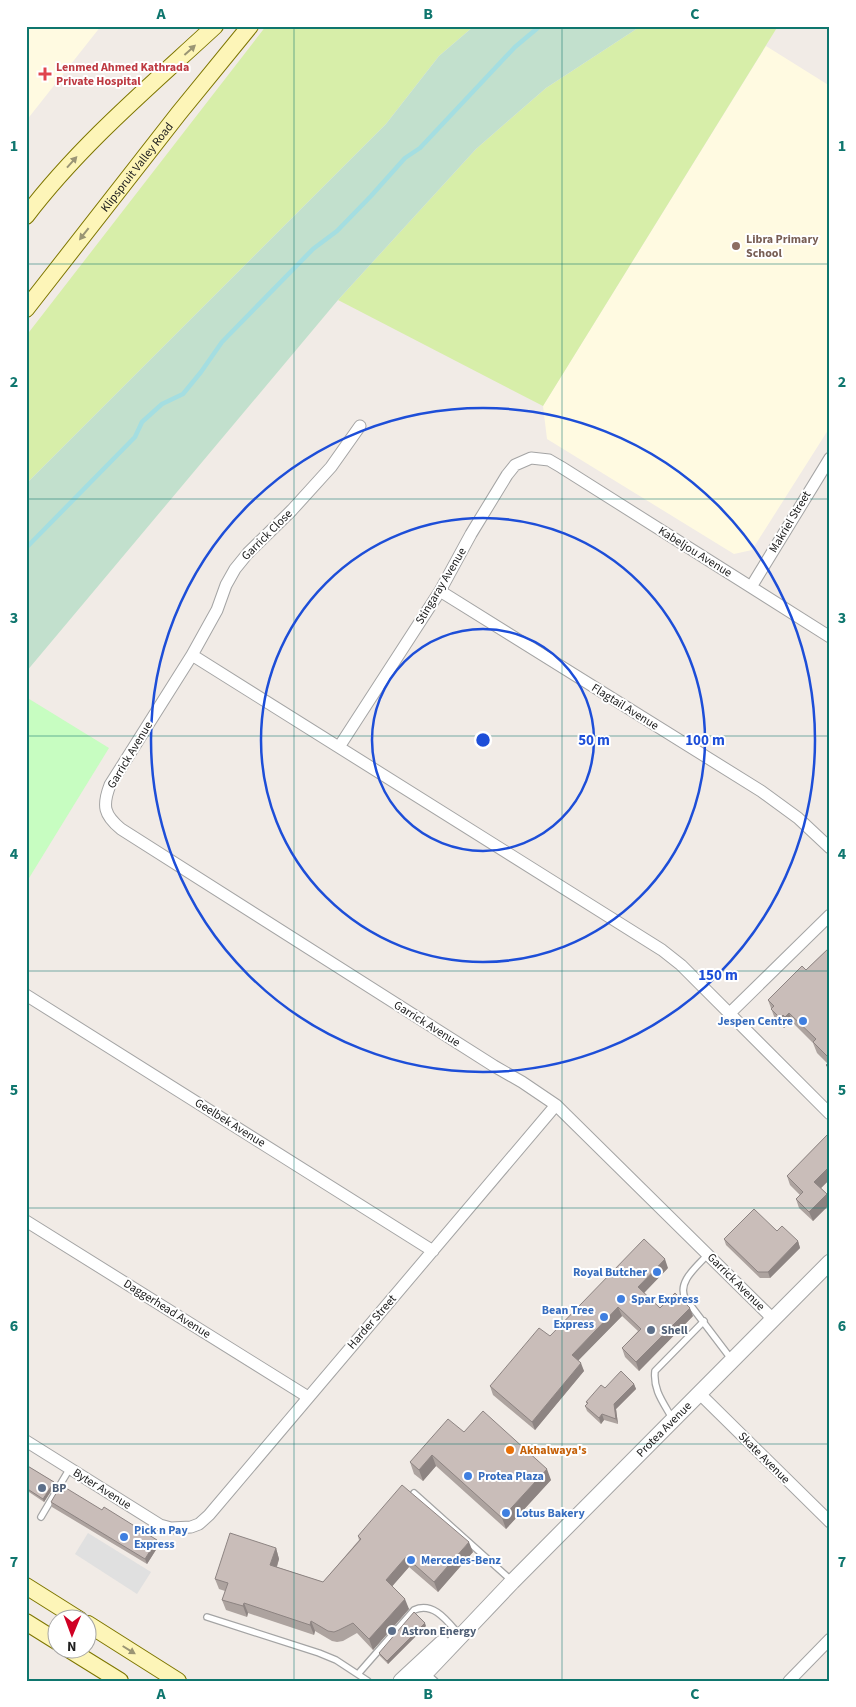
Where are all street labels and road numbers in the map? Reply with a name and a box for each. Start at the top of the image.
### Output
street label: Klipspruit Valley Road [96,119,177,215]
street label: Makriel Street [765,488,815,556]
street label: Garrick Close [238,506,296,564]
street label: Kabeljou Avenue [655,523,735,582]
street label: Stingaray Avenue [411,545,471,627]
street label: Flagtail Avenue [588,680,662,734]
street label: Garrick Avenue [103,718,157,792]
street label: Garrick Avenue [390,997,464,1051]
street label: Geelbek Avenue [191,1095,269,1152]
street label: Garrick Avenue [703,1249,769,1315]
street label: Daggerhead Avenue [120,1275,214,1343]
street label: Harder Street [344,1291,400,1353]
street label: Protea Avenue [632,1397,695,1461]
street label: Skate Avenue [734,1428,794,1488]
street label: Byter Avenue [70,1464,134,1514]

